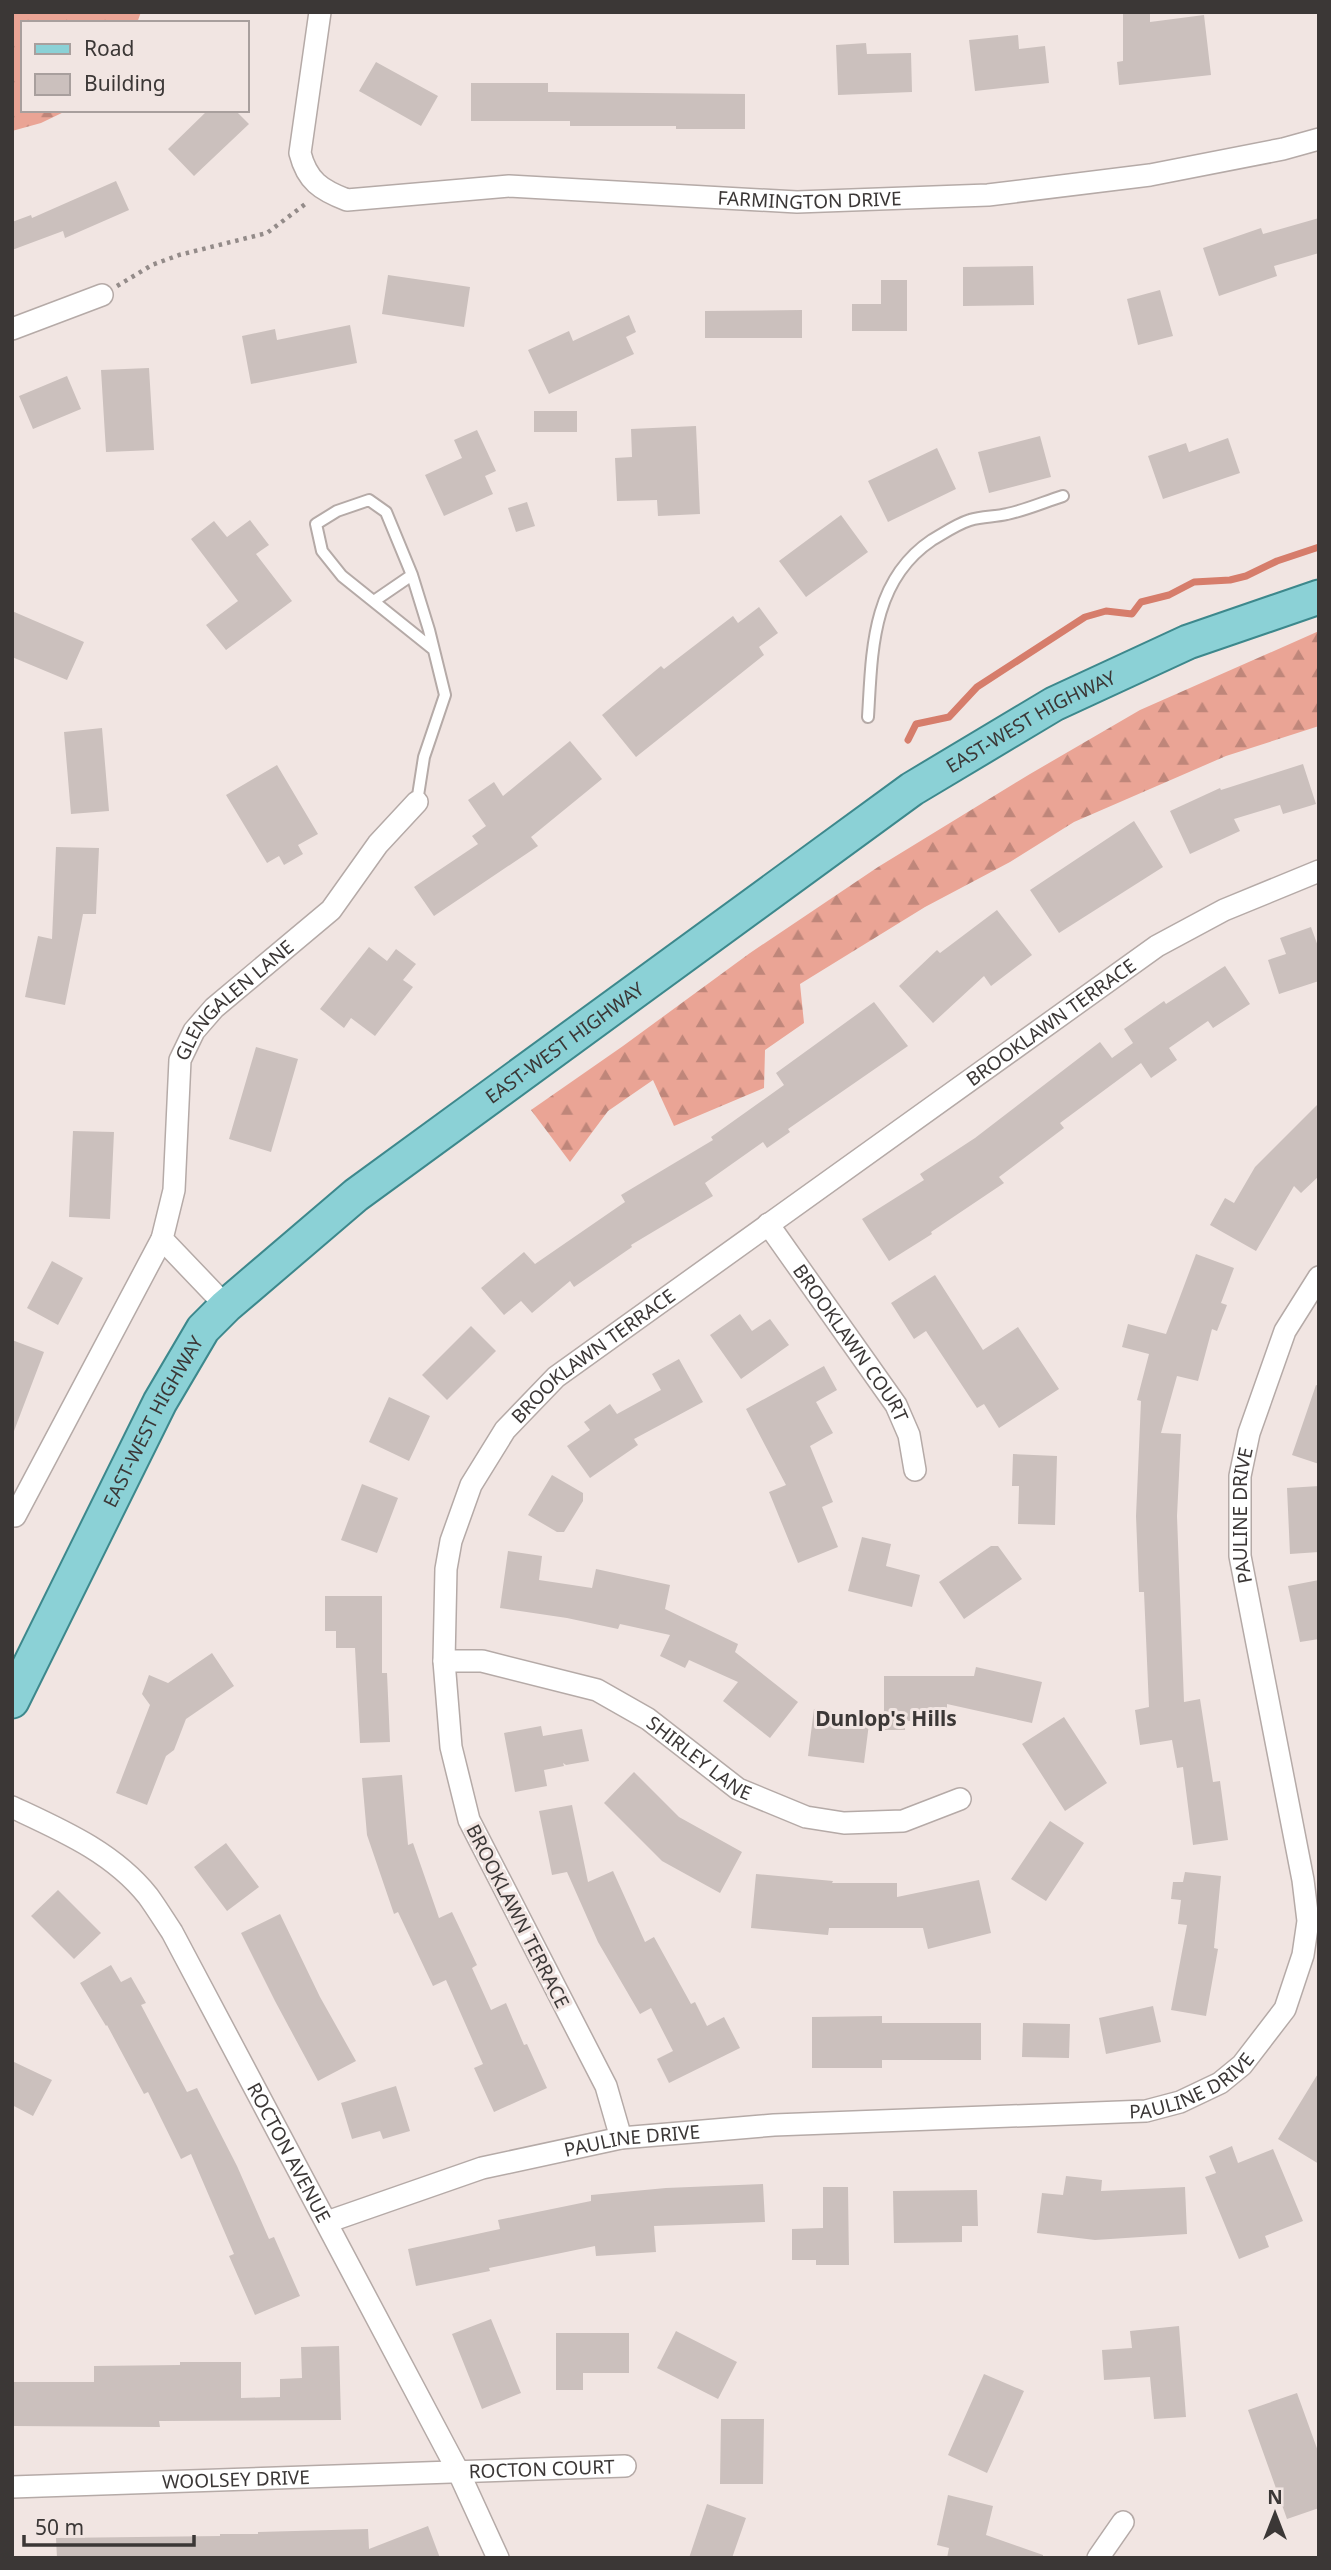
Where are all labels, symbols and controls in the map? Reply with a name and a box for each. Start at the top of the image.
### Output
legend [21,21,248,112]
text: Road [84,34,134,62]
text: Building [84,69,166,97]
street label: FARMINGTON DRIVE [717,185,902,215]
street label: EAST-WEST HIGHWAY [941,664,1120,779]
street label: GLENGALEN LANE [169,934,299,1065]
street label: BROOKLAWN TERRACE [961,952,1141,1092]
street label: EAST-WEST HIGHWAY [480,976,649,1109]
street label: BROOKLAWN COURT [787,1259,915,1426]
street label: BROOKLAWN TERRACE [505,1283,680,1429]
street label: EAST-WEST HIGHWAY [97,1331,209,1512]
street label: PAULINE DRIVE [1227,1445,1259,1586]
district label: Dunlop's Hills [815,1704,957,1732]
street label: SHIRLEY LANE [641,1710,756,1806]
street label: BROOKLAWN TERRACE [460,1820,576,2012]
street label: PAULINE DRIVE [1129,2047,1260,2125]
street label: ROCTON AVENUE [241,2078,337,2227]
street label: PAULINE DRIVE [562,2118,701,2163]
street label: ROCTON COURT [468,2453,615,2484]
street label: WOOLSEY DRIVE [161,2464,310,2495]
north arrow [1240,2479,1310,2549]
text: N [1267,2484,1283,2510]
scale bar [24,2504,194,2548]
text: 50 m [35,2513,84,2541]

